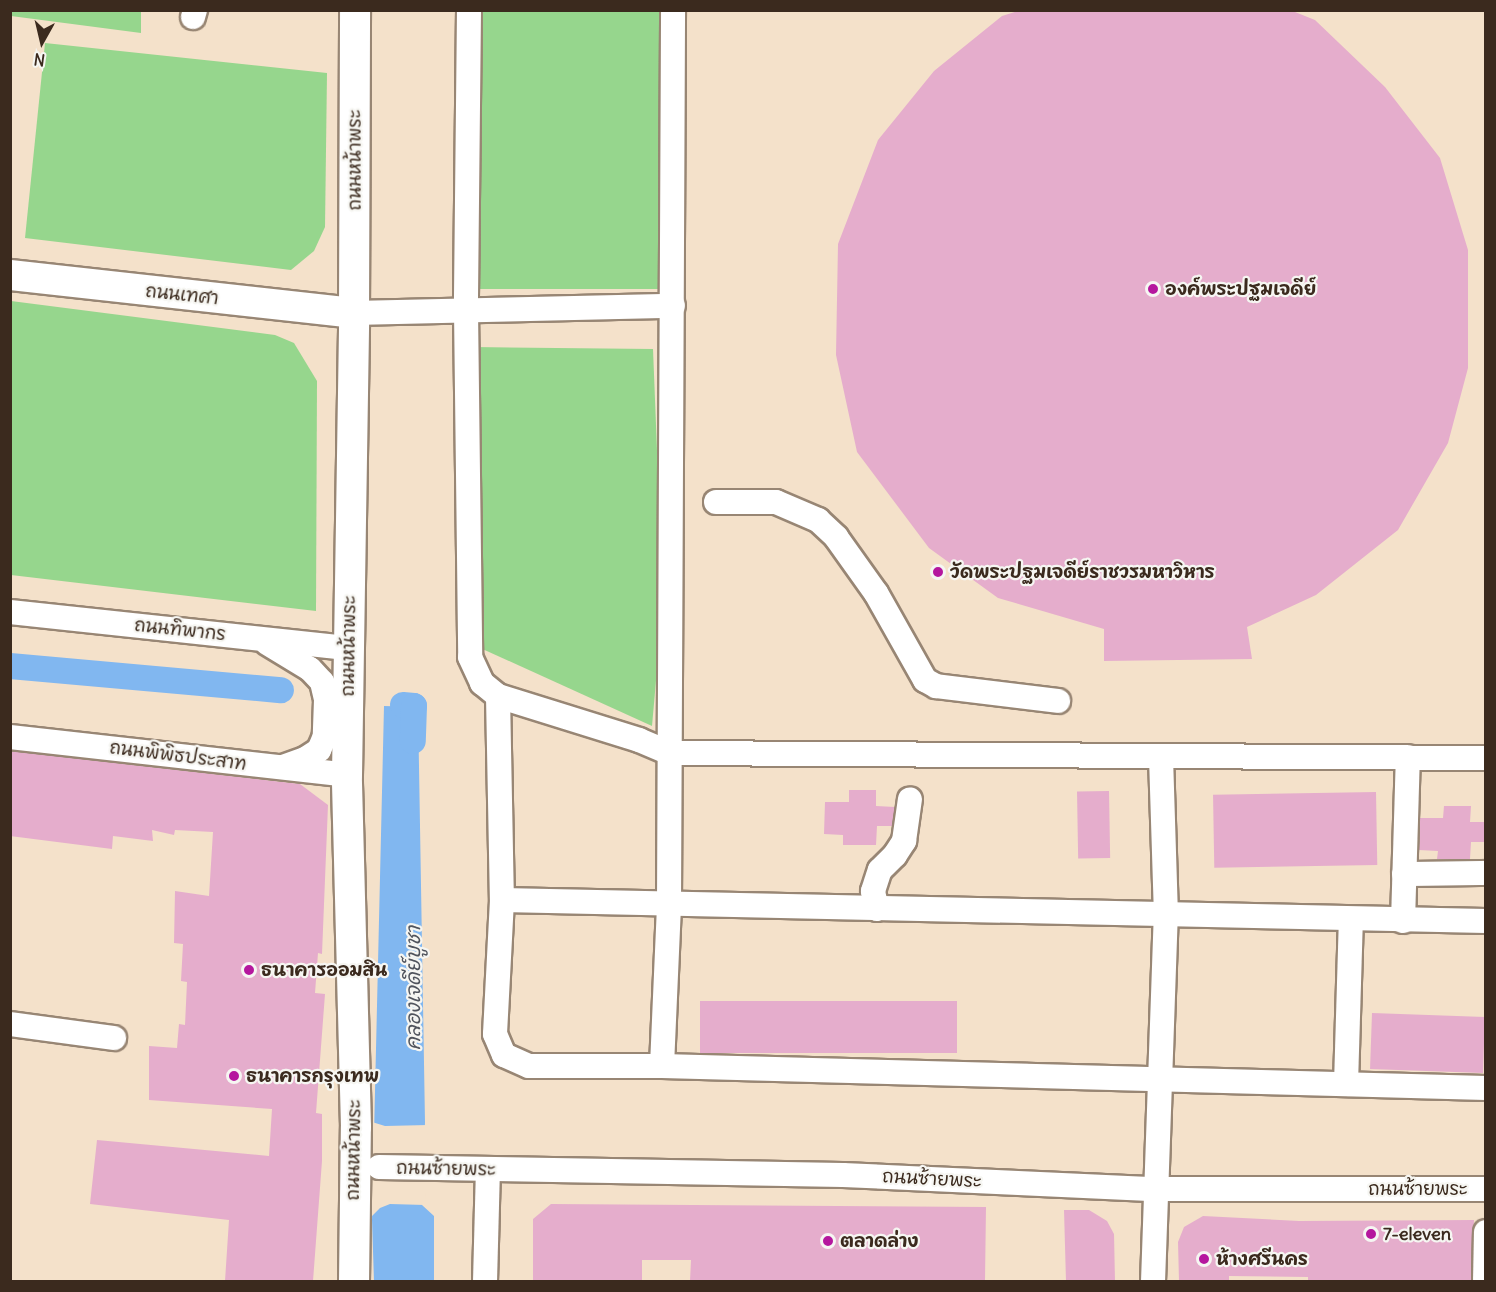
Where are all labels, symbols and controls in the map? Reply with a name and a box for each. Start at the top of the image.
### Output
north arrow [12,12,72,72]
text: N [33,49,46,70]
street label: ถนนหน้าพระ [344,109,366,211]
place label: องค์พระปฐมเจดีย์ [1165,278,1316,300]
street label: ถนนเทศา [144,280,220,310]
marker: องค์พระปฐมเจดีย์ [1146,282,1160,296]
place label: วัดพระปฐมเจดีย์ราชวรมหาวิหาร [950,561,1215,583]
marker: วัดพระปฐมเจดีย์ราชวรมหาวิหาร [931,565,945,579]
street label: ถนนหน้าพระ [337,595,361,697]
street label: ถนนทิพากร [133,614,227,646]
street label: ถนนพิพิธประสาท [108,737,248,775]
water label: คลองเจดีย์บูชา [400,926,424,1050]
place label: ธนาคารออมสิน [261,959,387,981]
marker: ธนาคารออมสิน [242,963,256,977]
place label: ธนาคารกรุงเทพ [246,1065,379,1087]
marker: ธนาคารกรุงเทพ [227,1069,241,1083]
street label: ถนนหน้าพระ [342,1099,366,1201]
street label: ถนนซ้ายพระ [396,1157,496,1181]
street label: ถนนซ้ายพระ [882,1166,982,1192]
street label: ถนนซ้ายพระ [1368,1178,1468,1200]
place label: 7-eleven [1383,1223,1451,1245]
marker: 7-eleven [1364,1227,1378,1241]
place label: ตลาดล่าง [840,1230,919,1252]
marker: ตลาดล่าง [821,1234,835,1248]
place label: ห้างศรีนคร [1216,1248,1308,1270]
marker: ห้างศรีนคร [1197,1252,1211,1266]

